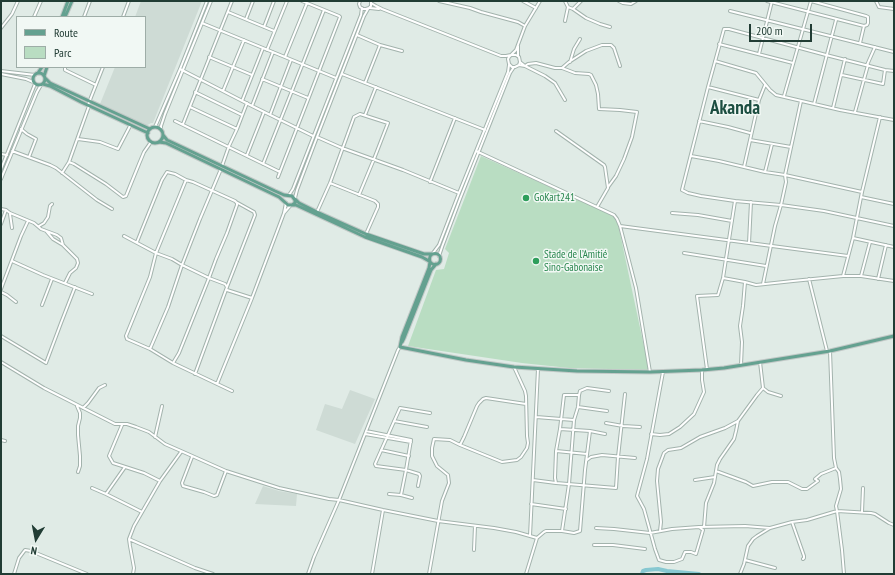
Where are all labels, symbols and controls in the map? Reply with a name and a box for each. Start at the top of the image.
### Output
legend [16,16,146,68]
scale bar [751,16,814,42]
text: 200 m [756,23,783,38]
text: Route [54,25,78,40]
text: Parc [54,45,71,60]
district label: Akanda [710,98,760,120]
place label: GoKart241 [534,191,575,205]
marker: GoKart241 [521,193,531,203]
place label: Stade de l’Amitié Sino-Gabonaise [544,248,607,274]
marker: Stade de l’Amitié Sino-Gabonaise [531,256,541,266]
north arrow [16,519,56,559]
text: N [30,543,38,558]

